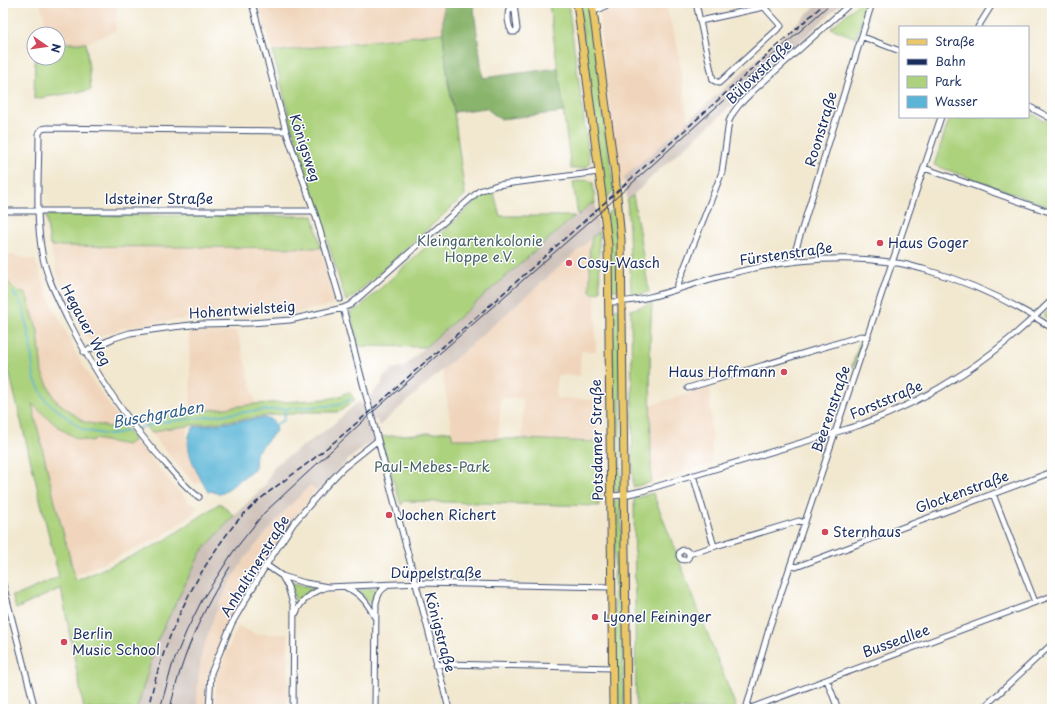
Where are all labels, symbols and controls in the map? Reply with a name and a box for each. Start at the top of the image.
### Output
north arrow [26,26,66,66]
legend [899,26,1029,118]
text: Straße [935,32,975,50]
street label: Bülowstraße [721,35,796,109]
text: N [47,42,65,55]
text: Bahn [935,52,966,70]
text: Park [935,72,962,90]
street label: Roonstraße [799,89,842,169]
text: Wasser [935,92,978,110]
street label: Königsweg [285,111,326,185]
street label: Idsteiner Straße [105,188,213,209]
park label: Kleingartenkolonie Hoppe e.V. [417,230,543,267]
place label: Haus Goger [888,232,969,253]
street label: Fürstenstraße [738,237,834,270]
marker: Haus Goger [875,238,885,248]
place label: Cosy-Wasch [577,252,660,273]
marker: Cosy-Wasch [564,258,574,268]
street label: Hegauer Weg [56,280,117,369]
street label: Hohentwielsteig [188,295,296,324]
place label: Haus Hoffmann [668,361,776,382]
street label: Beerenstraße [806,363,855,455]
marker: Haus Hoffmann [779,367,789,377]
street label: Forststraße [846,375,925,424]
street label: Potsdamer Straße [585,379,608,501]
water label: Buschgraben [110,394,206,433]
park label: Paul-Mebes-Park [374,456,490,477]
street label: Glockenstraße [912,465,1011,518]
place label: Jochen Richert [397,504,497,525]
marker: Jochen Richert [384,510,394,520]
street label: Anhaltinerstraße [215,511,294,621]
place label: Sternhaus [833,521,901,542]
marker: Sternhaus [820,527,830,537]
street label: Düppelstraße [390,562,482,583]
street label: Königstraße [420,589,461,674]
place label: Lyonel Feininger [603,606,712,627]
marker: Lyonel Feininger [590,612,600,622]
street label: Busseallee [859,619,933,662]
place label: Berlin Music School [72,623,160,660]
marker: Berlin Music School [59,637,69,647]

